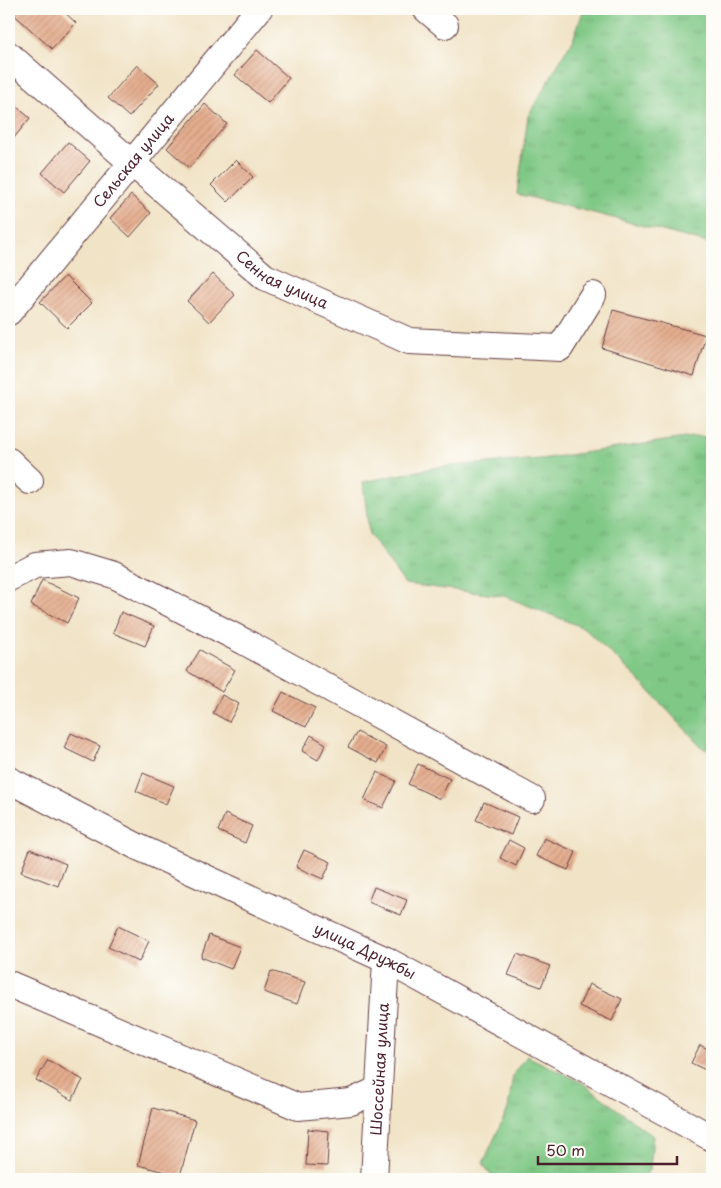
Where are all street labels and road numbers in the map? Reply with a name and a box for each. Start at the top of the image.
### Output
street label: Сельская улица [87,107,179,212]
street label: Сенная улица [231,244,333,314]
street label: улица Дружбы [311,916,421,984]
street label: Шоссейная улица [363,1001,394,1136]

